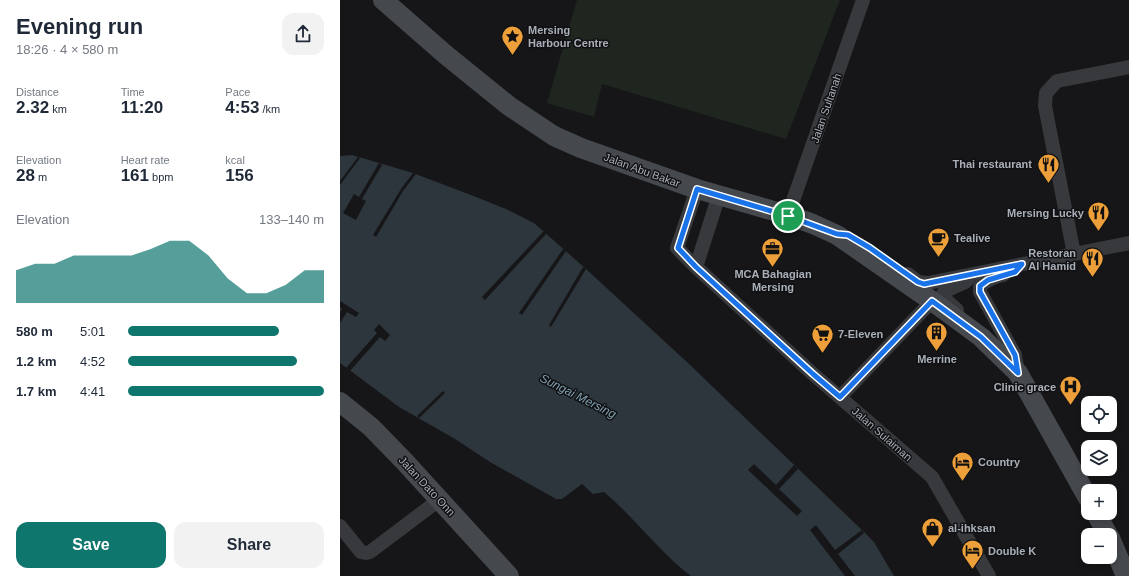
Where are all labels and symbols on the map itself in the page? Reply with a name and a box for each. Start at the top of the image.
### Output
place icon: Mersing Harbour Centre [499,23,525,56]
place label: Mersing Harbour Centre [528,24,609,49]
street label: Jalan Sultanah [808,72,844,144]
street label: Jalan Abu Bakar [602,151,682,189]
restaurant icon: Thai restaurant [1035,151,1061,184]
place label: Thai restaurant [953,158,1032,170]
pin [771,199,805,233]
restaurant icon: Mersing Lucky [1086,200,1112,233]
place label: Mersing Lucky [1007,207,1085,219]
cafe icon: Tealive [926,225,952,258]
place label: Tealive [954,232,991,244]
office icon: MCA Bahagian Mersing [760,235,786,268]
restaurant icon: Restoran Al Hamid [1079,246,1105,279]
place label: Restoran Al Hamid [1028,247,1076,272]
place label: MCA Bahagian Mersing [734,268,812,293]
building icon: Merrine [924,320,950,353]
supermarket icon: 7-Eleven [809,321,835,354]
place label: 7-Eleven [838,328,884,340]
place label: Merrine [917,353,957,365]
water label: Sungai Mersing [538,371,619,421]
hospital icon: Clinic grace [1058,374,1084,407]
place label: Clinic grace [994,381,1056,393]
street label: Jalan Sulaiman [850,405,914,463]
hotel icon: Country [950,449,976,482]
street label: Jalan Dato Onn [397,454,457,518]
place label: Country [978,456,1021,468]
shop icon: al-ihksan [919,515,945,548]
place label: al-ihksan [948,522,996,534]
hotel icon: Double K [959,538,985,571]
place label: Double K [988,545,1036,557]

